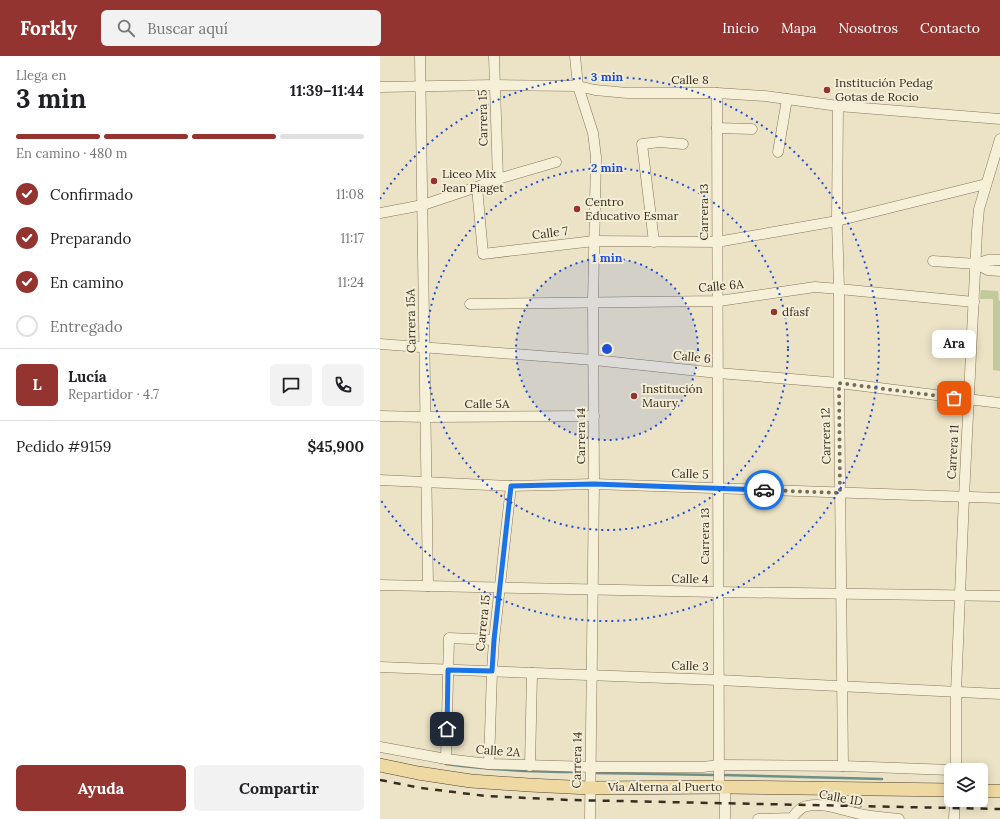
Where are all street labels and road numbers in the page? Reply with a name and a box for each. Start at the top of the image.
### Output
street label: Calle 8 [671,72,709,87]
street label: Carrera 15 [475,89,490,147]
street label: Carrera 13 [696,183,711,240]
street label: Calle 7 [531,223,569,242]
street label: Calle 6A [698,276,745,295]
street label: Carrera 15A [402,288,419,353]
street label: Calle 6 [673,347,712,366]
street label: Calle 5A [465,396,510,411]
street label: Carrera 14 [573,407,588,464]
street label: Carrera 12 [818,408,833,464]
street label: Carrera 11 [944,424,961,480]
street label: Calle 5 [671,465,709,482]
street label: Carrera 13 [697,507,712,564]
street label: Calle 4 [671,571,709,586]
street label: Carrera 15 [472,594,493,652]
street label: Calle 3 [671,657,709,674]
street label: Carrera 14 [569,731,585,788]
street label: Calle 2A [475,741,521,760]
street label: Vía Alterna al Puerto [607,779,722,794]
street label: Calle 1D [818,786,864,809]

